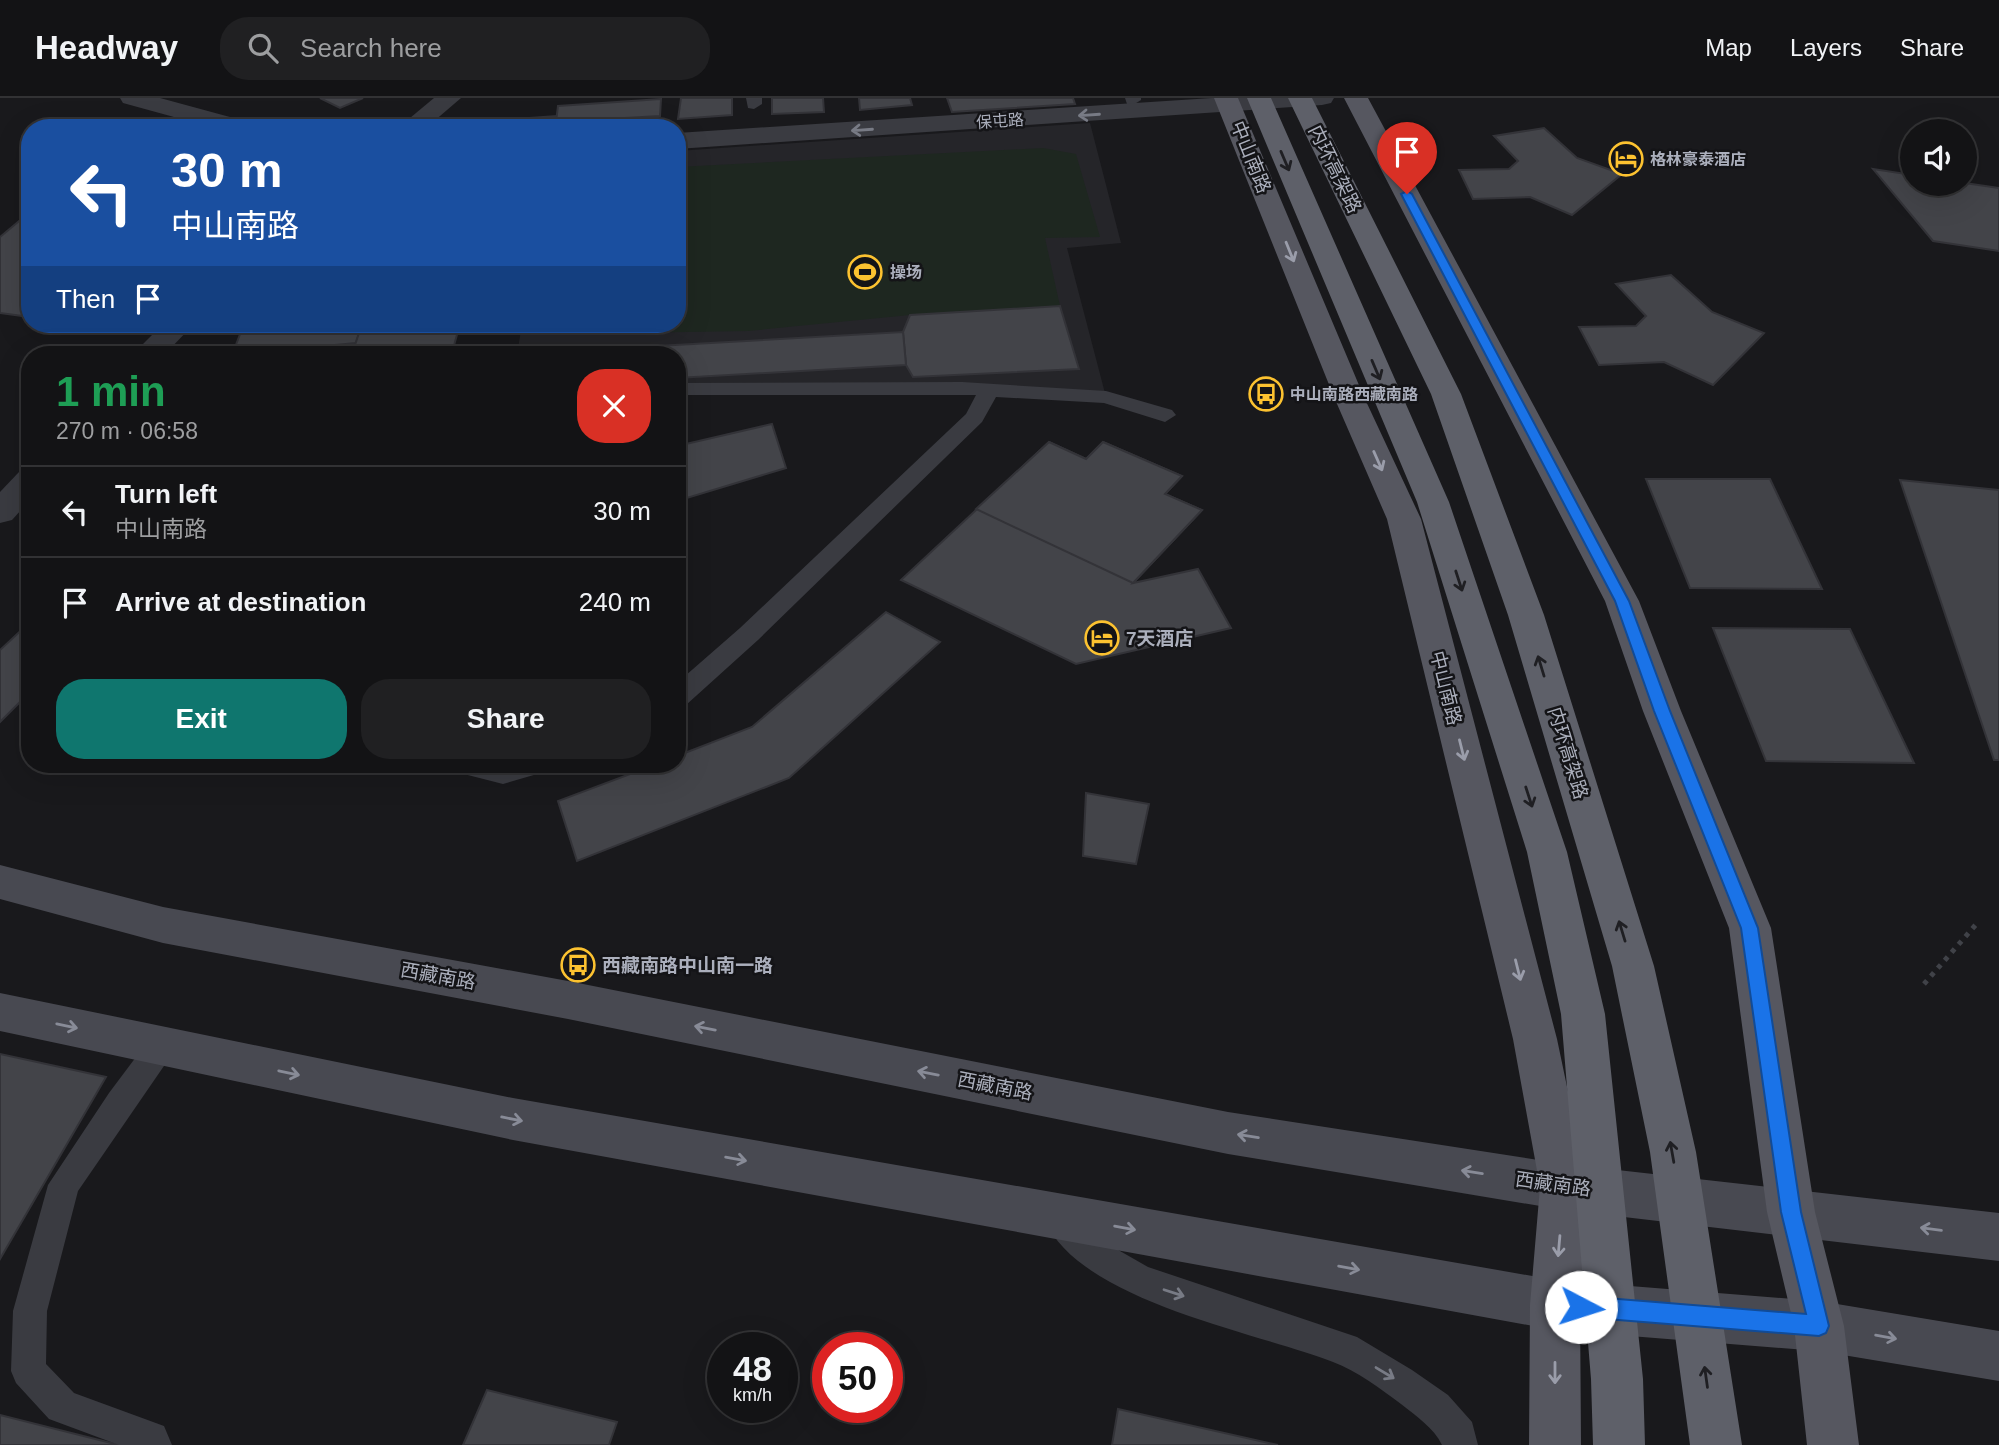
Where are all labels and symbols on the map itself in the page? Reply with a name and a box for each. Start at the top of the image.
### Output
one-way arrow [1078,109,1100,122]
street label: 保屯路 [975,111,1025,131]
street label: 中山南路 [1227,118,1275,196]
street label: 内环高架路 [1305,122,1365,216]
pin [1377,122,1437,194]
one-way arrow [850,123,873,136]
hotel icon: 格林豪泰酒店 [1607,140,1645,178]
one-way arrow [1279,150,1292,171]
place label: 格林豪泰酒店 [1650,150,1746,168]
one-way arrow [1284,240,1297,262]
sports icon: 操场 [846,253,884,291]
place label: 操场 [890,264,922,281]
one-way arrow [1370,358,1383,380]
bus stop icon: 中山南路西藏南路 [1247,375,1285,413]
place label: 中山南路西藏南路 [1290,386,1418,403]
one-way arrow [1372,450,1385,472]
one-way arrow [1453,570,1466,592]
hotel icon: 7天酒店 [1083,619,1121,657]
place label: 7天酒店 [1126,628,1194,649]
street label: 中山南路 [1427,649,1465,727]
one-way arrow [1534,656,1547,678]
street label: 内环高架路 [1544,704,1592,802]
one-way arrow [1456,738,1469,761]
one-way arrow [1524,786,1536,808]
one-way arrow [1614,920,1627,942]
bus stop icon: 西藏南路中山南一路 [559,946,597,984]
place label: 西藏南路中山南一路 [602,955,773,976]
one-way arrow [1512,958,1525,981]
street label: 西藏南路 [399,959,477,993]
one-way arrow [55,1020,78,1034]
one-way arrow [694,1021,717,1034]
one-way arrow [917,1065,940,1079]
one-way arrow [277,1067,300,1081]
street label: 西藏南路 [956,1068,1034,1104]
one-way arrow [500,1113,523,1126]
one-way arrow [1237,1129,1260,1142]
one-way arrow [1665,1142,1679,1164]
one-way arrow [724,1153,747,1166]
one-way arrow [1461,1165,1484,1178]
street label: 西藏南路 [1514,1168,1592,1200]
one-way arrow [1113,1222,1135,1235]
one-way arrow [1920,1222,1943,1235]
one-way arrow [1552,1234,1565,1256]
one-way arrow [1337,1262,1359,1275]
position arrow [1544,1270,1618,1344]
one-way arrow [1162,1287,1184,1300]
one-way arrow [1874,1331,1897,1344]
speed limit sign: 50 [812,1332,903,1423]
one-way arrow [1548,1361,1562,1384]
one-way arrow [1375,1367,1395,1381]
one-way arrow [1699,1367,1712,1389]

